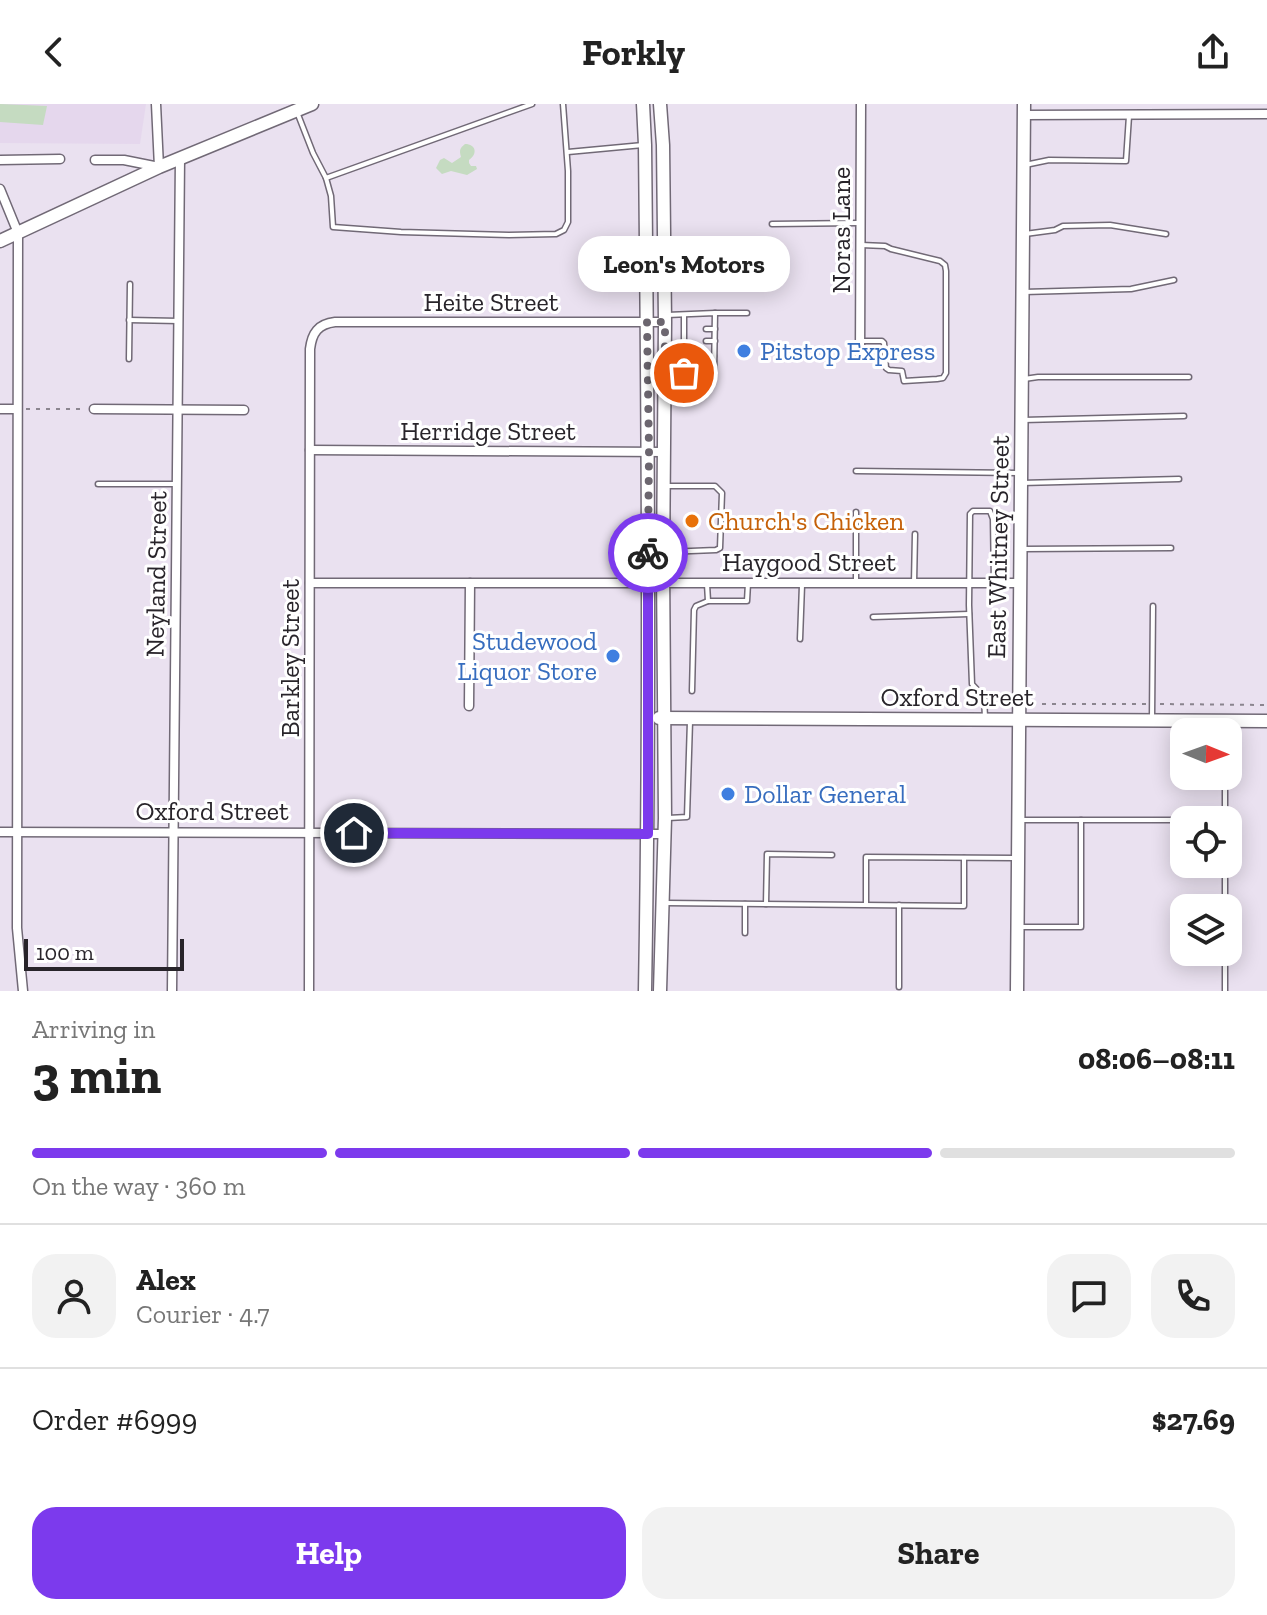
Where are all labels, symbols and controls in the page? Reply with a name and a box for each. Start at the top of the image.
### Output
icon: back [32,30,76,74]
icon: share [1191,30,1235,74]
text: Forkly [582,31,685,74]
street label: Noras Lane [825,167,857,293]
callout: Leon's Motors [578,237,790,293]
text: Leon's Motors [603,248,765,280]
street label: Heite Street [424,286,559,318]
place label: Pitstop Express [760,335,935,367]
pin [650,339,718,407]
marker: Pitstop Express [735,342,753,360]
icon: bag [662,351,706,395]
street label: Herridge Street [400,415,576,447]
street label: East Whitney Street [980,435,1016,659]
street label: Neyland Street [139,490,173,657]
place label: Church's Chicken [708,505,904,537]
marker: Church's Chicken [683,512,701,530]
courier [608,513,688,593]
icon: bike [626,531,670,575]
street label: Haygood Street [722,546,896,578]
street label: Barkley Street [274,579,306,737]
place label: Studewood Liquor Store [457,625,597,687]
marker: Studewood Liquor Store [604,647,622,665]
street label: Oxford Street [880,681,1034,713]
north arrow [1170,718,1242,790]
map controls [1170,718,1242,966]
place label: Dollar General [744,778,906,810]
marker: Dollar General [719,785,737,803]
street label: Oxford Street [135,795,289,827]
pin [320,799,388,867]
button: locate [1170,806,1242,878]
icon: home [332,811,376,855]
button: layers [1170,894,1242,966]
scale bar [24,935,184,971]
text: 100 m [36,939,94,966]
text: Arriving in [32,1013,155,1045]
text: 08:06–08:11 [1078,1041,1235,1077]
text: 3 min [32,1044,161,1106]
text: On the way · 360 m [32,1170,245,1202]
button: person [32,1254,116,1338]
button: chat [1047,1254,1131,1338]
button: phone [1151,1254,1235,1338]
text: Alex [136,1262,196,1298]
text: Courier · 4.7 [136,1298,270,1330]
text: Order #6999 [32,1402,197,1438]
text: $27.69 [1152,1402,1235,1438]
button: Help [32,1507,626,1599]
button: Share [642,1507,1235,1599]

